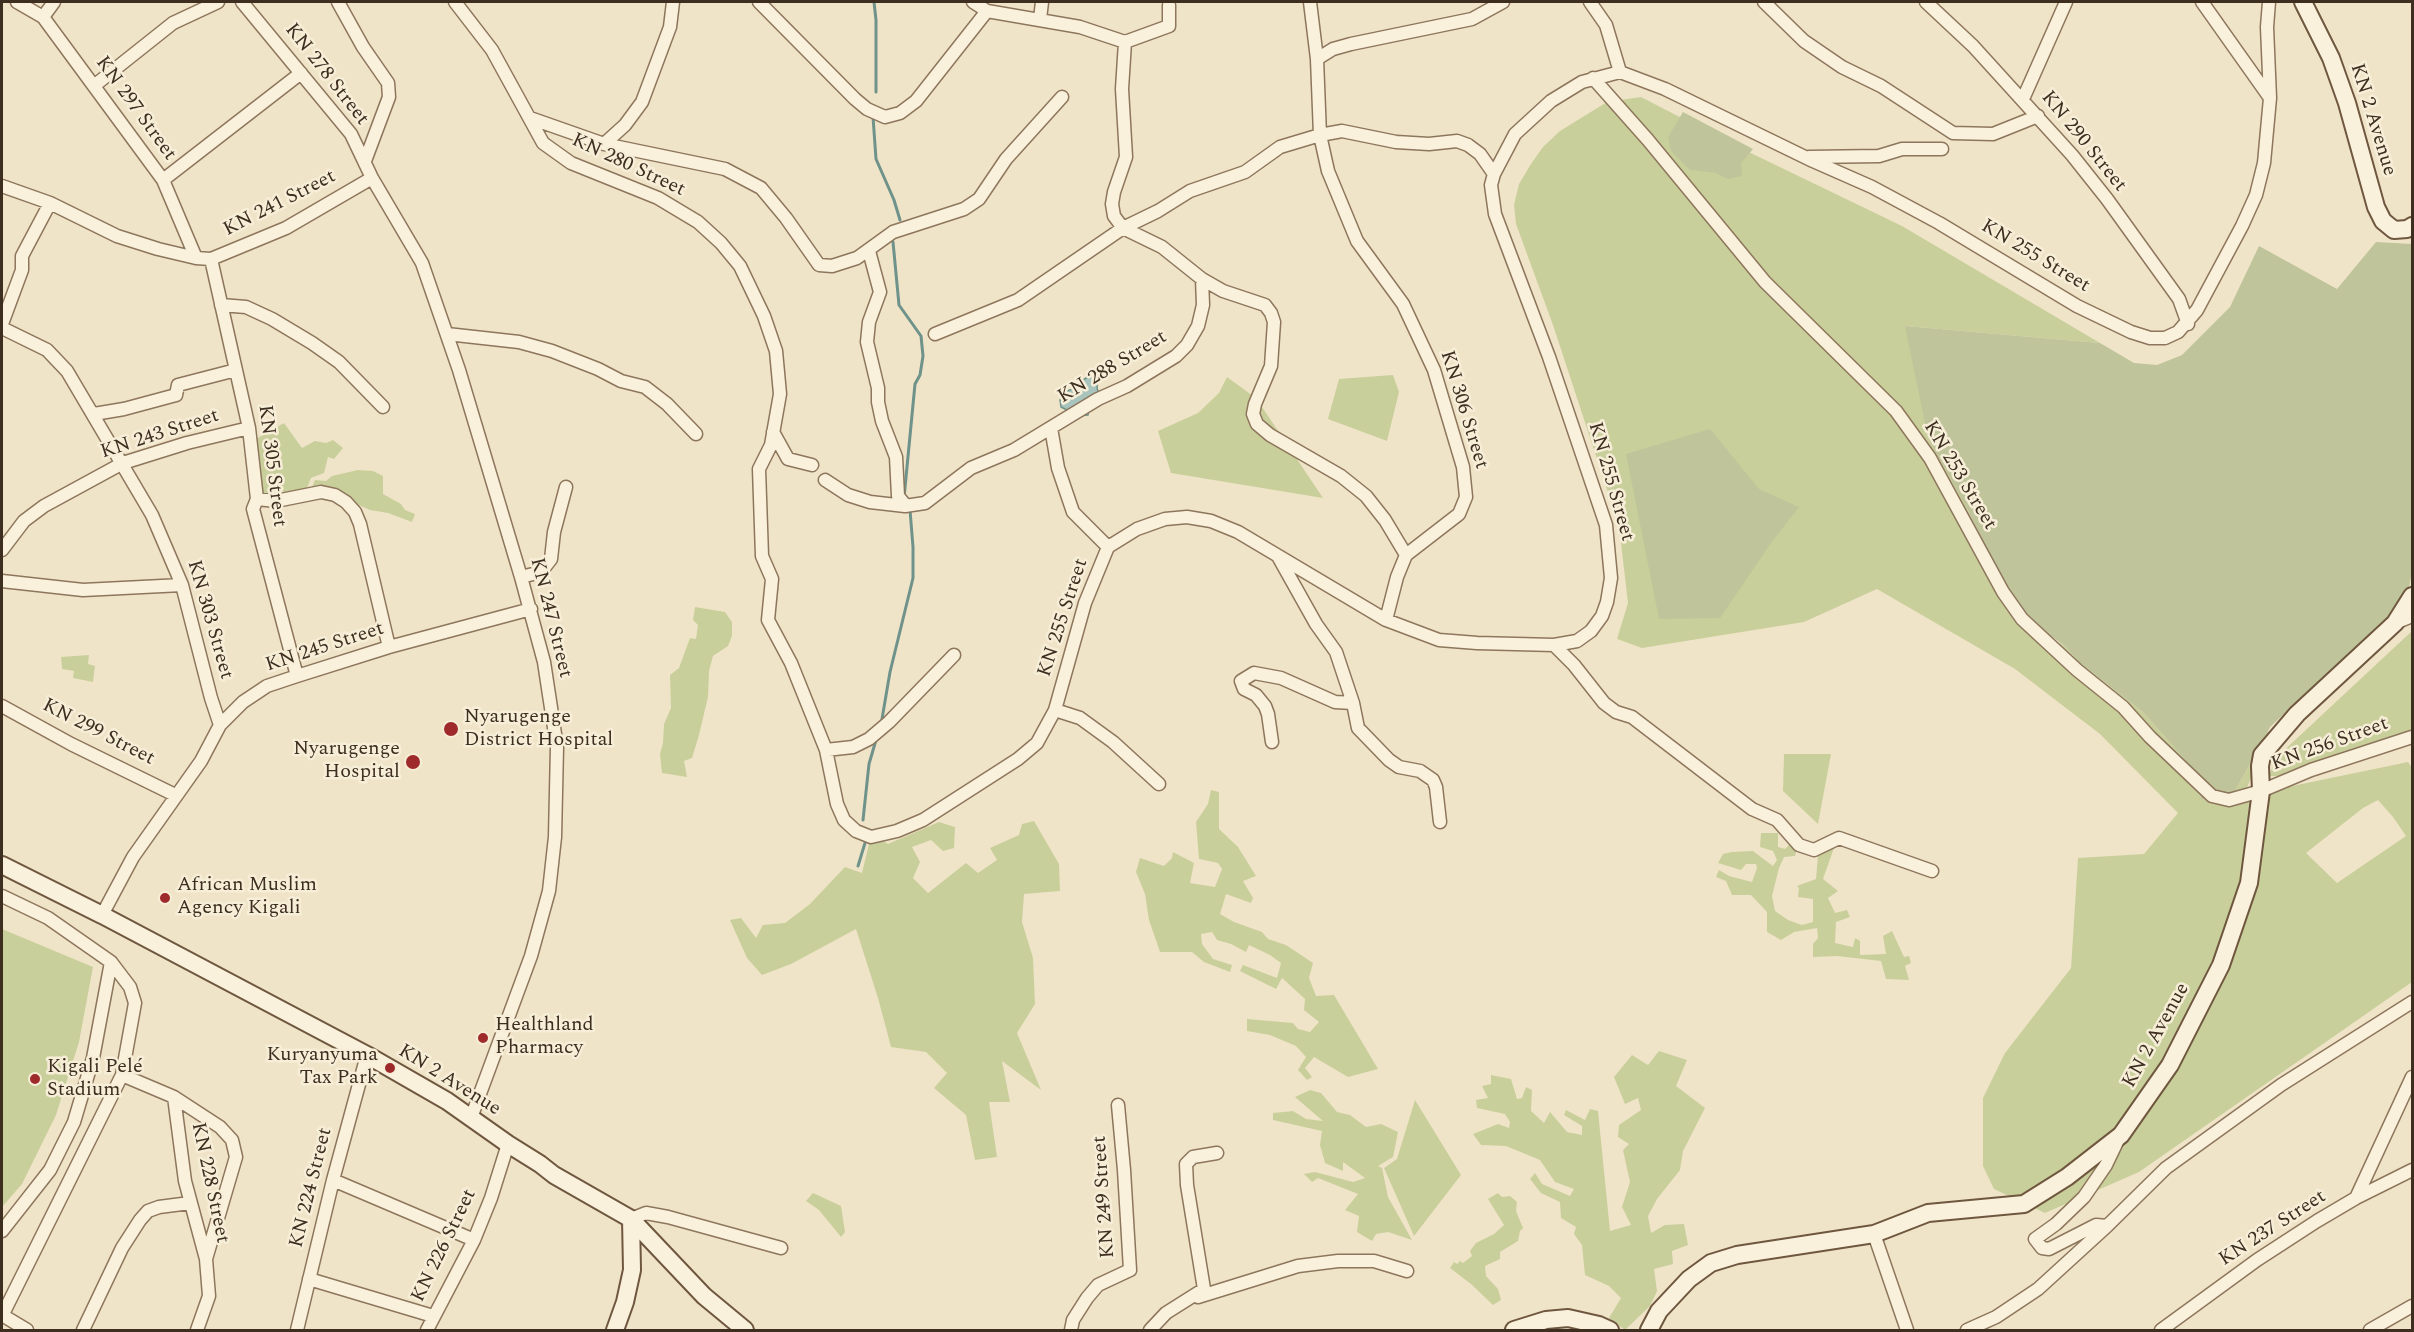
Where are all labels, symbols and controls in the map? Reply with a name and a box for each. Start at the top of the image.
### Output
street label: KN 278 Street [279,19,373,131]
street label: KN 297 Street [89,52,181,166]
street label: KN 2 Avenue [2344,61,2400,179]
street label: KN 290 Street [2035,87,2131,197]
street label: KN 280 Street [567,129,689,203]
street label: KN 241 Street [220,165,340,243]
street label: KN 255 Street [1976,215,2094,299]
street label: KN 288 Street [1054,326,1172,410]
street label: KN 306 Street [1434,348,1492,472]
street label: KN 305 Street [252,404,290,528]
street label: KN 243 Street [98,405,222,465]
street label: KN 253 Street [1917,417,2001,535]
street label: KN 255 Street [1582,420,1638,544]
street label: KN 247 Street [523,556,577,680]
street label: KN 255 Street [1034,556,1094,680]
street label: KN 303 Street [181,558,237,682]
street label: KN 245 Street [263,618,387,678]
street label: KN 299 Street [38,694,158,772]
place label: Nyarugenge District Hospital [464,706,613,753]
street label: KN 256 Street [2268,713,2392,777]
marker: Nyarugenge District Hospital [442,720,460,738]
place label: Nyarugenge Hospital [293,738,400,785]
marker: Nyarugenge Hospital [404,753,422,771]
place label: African Muslim Agency Kigali [177,874,317,921]
marker: African Muslim Agency Kigali [158,891,172,905]
street label: KN 2 Avenue [2118,979,2196,1093]
place label: Healthland Pharmacy [495,1014,594,1061]
marker: Healthland Pharmacy [476,1031,490,1045]
street label: KN 2 Avenue [393,1040,505,1122]
place label: Kuryanyuma Tax Park [267,1044,378,1091]
place label: Kigali Pelé Stadium [47,1056,143,1103]
marker: Kuryanyuma Tax Park [383,1061,397,1075]
marker: Kigali Pelé Stadium [28,1072,42,1086]
street label: KN 228 Street [184,1120,234,1246]
street label: KN 224 Street [285,1126,339,1250]
street label: KN 249 Street [1089,1135,1121,1259]
street label: KN 237 Street [2215,1185,2331,1273]
street label: KN 226 Street [407,1186,483,1306]

